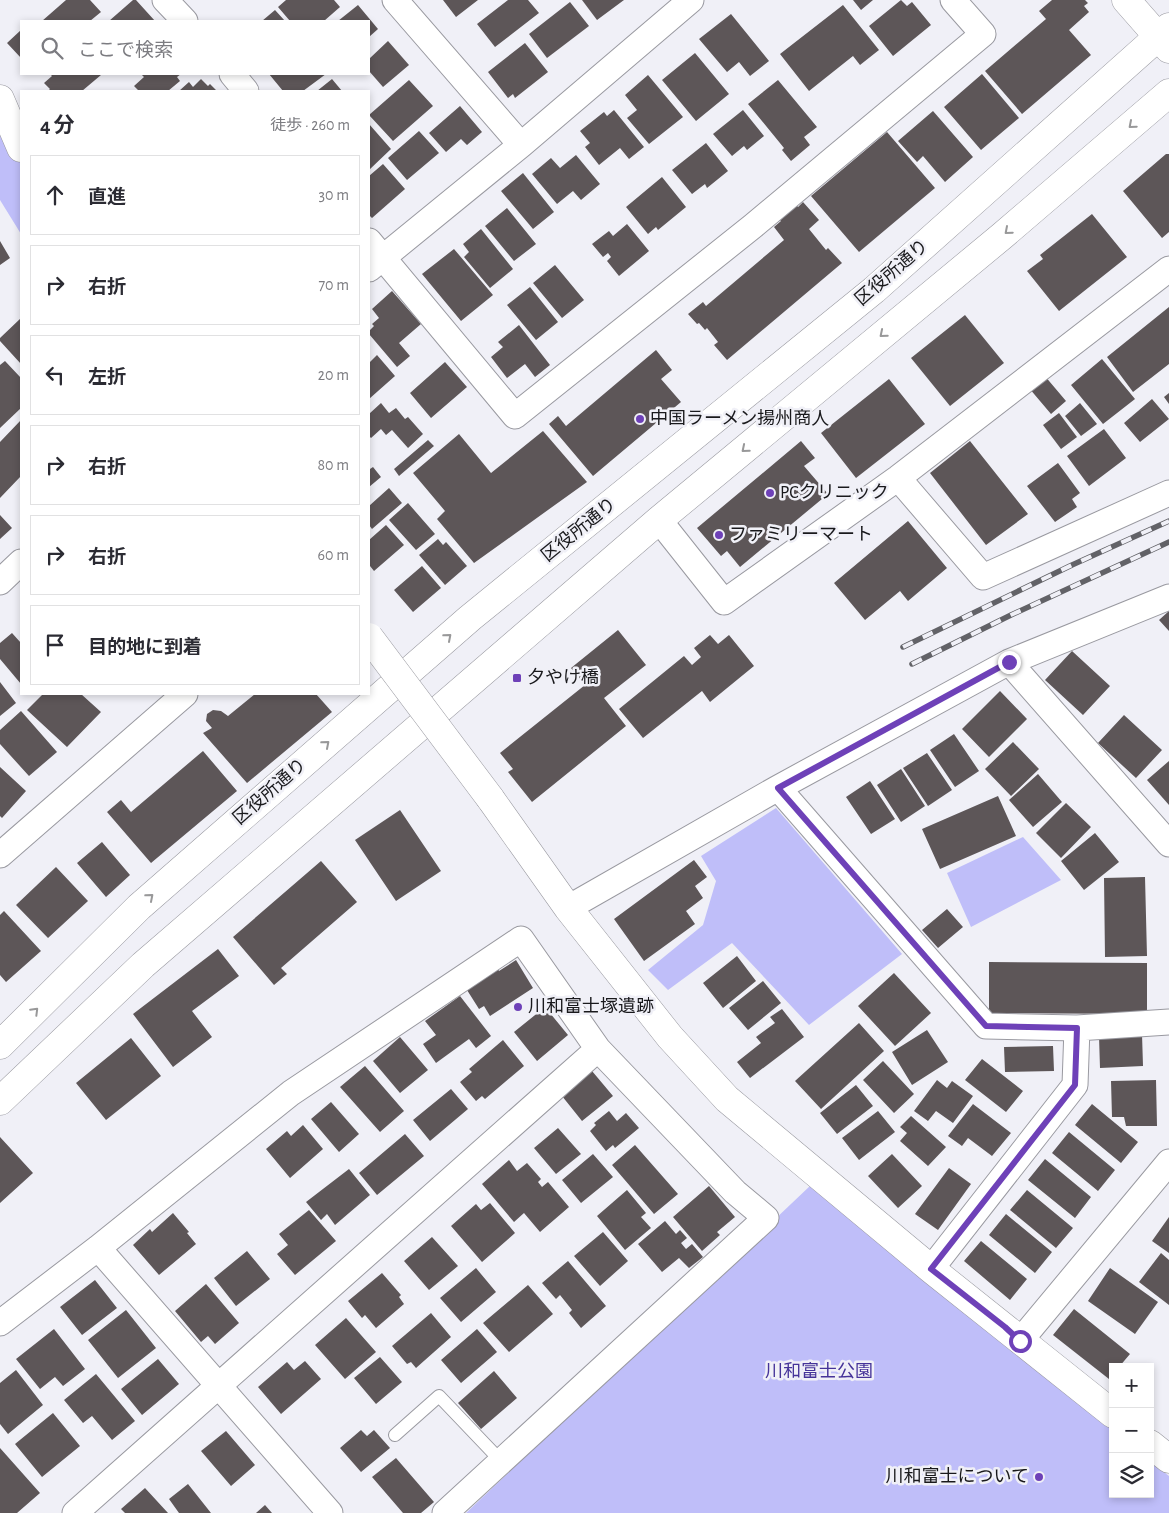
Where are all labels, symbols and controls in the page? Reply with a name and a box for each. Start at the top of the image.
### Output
search box [20,20,370,75]
icon: search [38,34,66,62]
text: ここで検索 [78,41,173,60]
text: 4 分 [40,115,75,136]
text: 徒歩 · 260 m [270,117,350,133]
one-way arrow [1129,119,1138,128]
icon: ahead [41,181,69,209]
text: 30 m [319,187,349,203]
text: 直進 [88,188,126,207]
one-way arrow [1005,225,1014,234]
street label: 区役所通り [851,236,932,309]
icon: right [41,271,69,299]
text: 70 m [318,277,349,293]
text: 右折 [88,278,126,297]
one-way arrow [880,329,889,338]
icon: left [41,361,69,389]
text: 20 m [318,367,349,383]
text: 左折 [88,368,126,387]
place label: 中国ラーメン揚州商人 [650,408,829,428]
marker: 中国ラーメン揚州商人 [634,413,646,425]
one-way arrow [741,444,750,453]
icon: right [41,451,69,479]
text: 80 m [318,457,349,473]
text: 右折 [88,458,126,477]
place label: PCクリニック [780,483,889,502]
marker: PCクリニック [764,487,776,499]
street label: 区役所通り [538,494,620,565]
place label: ファミリーマート [729,526,873,544]
marker: ファミリーマート [713,529,725,541]
icon: right [41,541,69,569]
text: 60 m [318,547,349,563]
text: 右折 [88,548,126,567]
icon: arrive [41,631,69,659]
one-way arrow [443,634,452,643]
text: 目的地に到着 [88,638,202,657]
route end [998,651,1021,674]
place label: 夕やけ橋 [527,667,599,687]
marker: 夕やけ橋 [511,672,523,684]
one-way arrow [320,741,329,750]
street label: 区役所通り [229,755,310,828]
one-way arrow [145,893,154,902]
place label: 川和富士塚遺跡 [528,996,654,1016]
marker: 川和富士塚遺跡 [512,1001,524,1013]
one-way arrow [29,1007,38,1016]
route start [1009,1330,1032,1353]
park label: 川和富士公園 [765,1361,873,1381]
map controls [1109,1363,1154,1498]
button: + [1109,1363,1154,1408]
button: − [1109,1408,1154,1453]
button: layers [1109,1453,1154,1498]
place label: 川和富士について [886,1466,1029,1486]
marker: 川和富士について [1033,1471,1045,1483]

